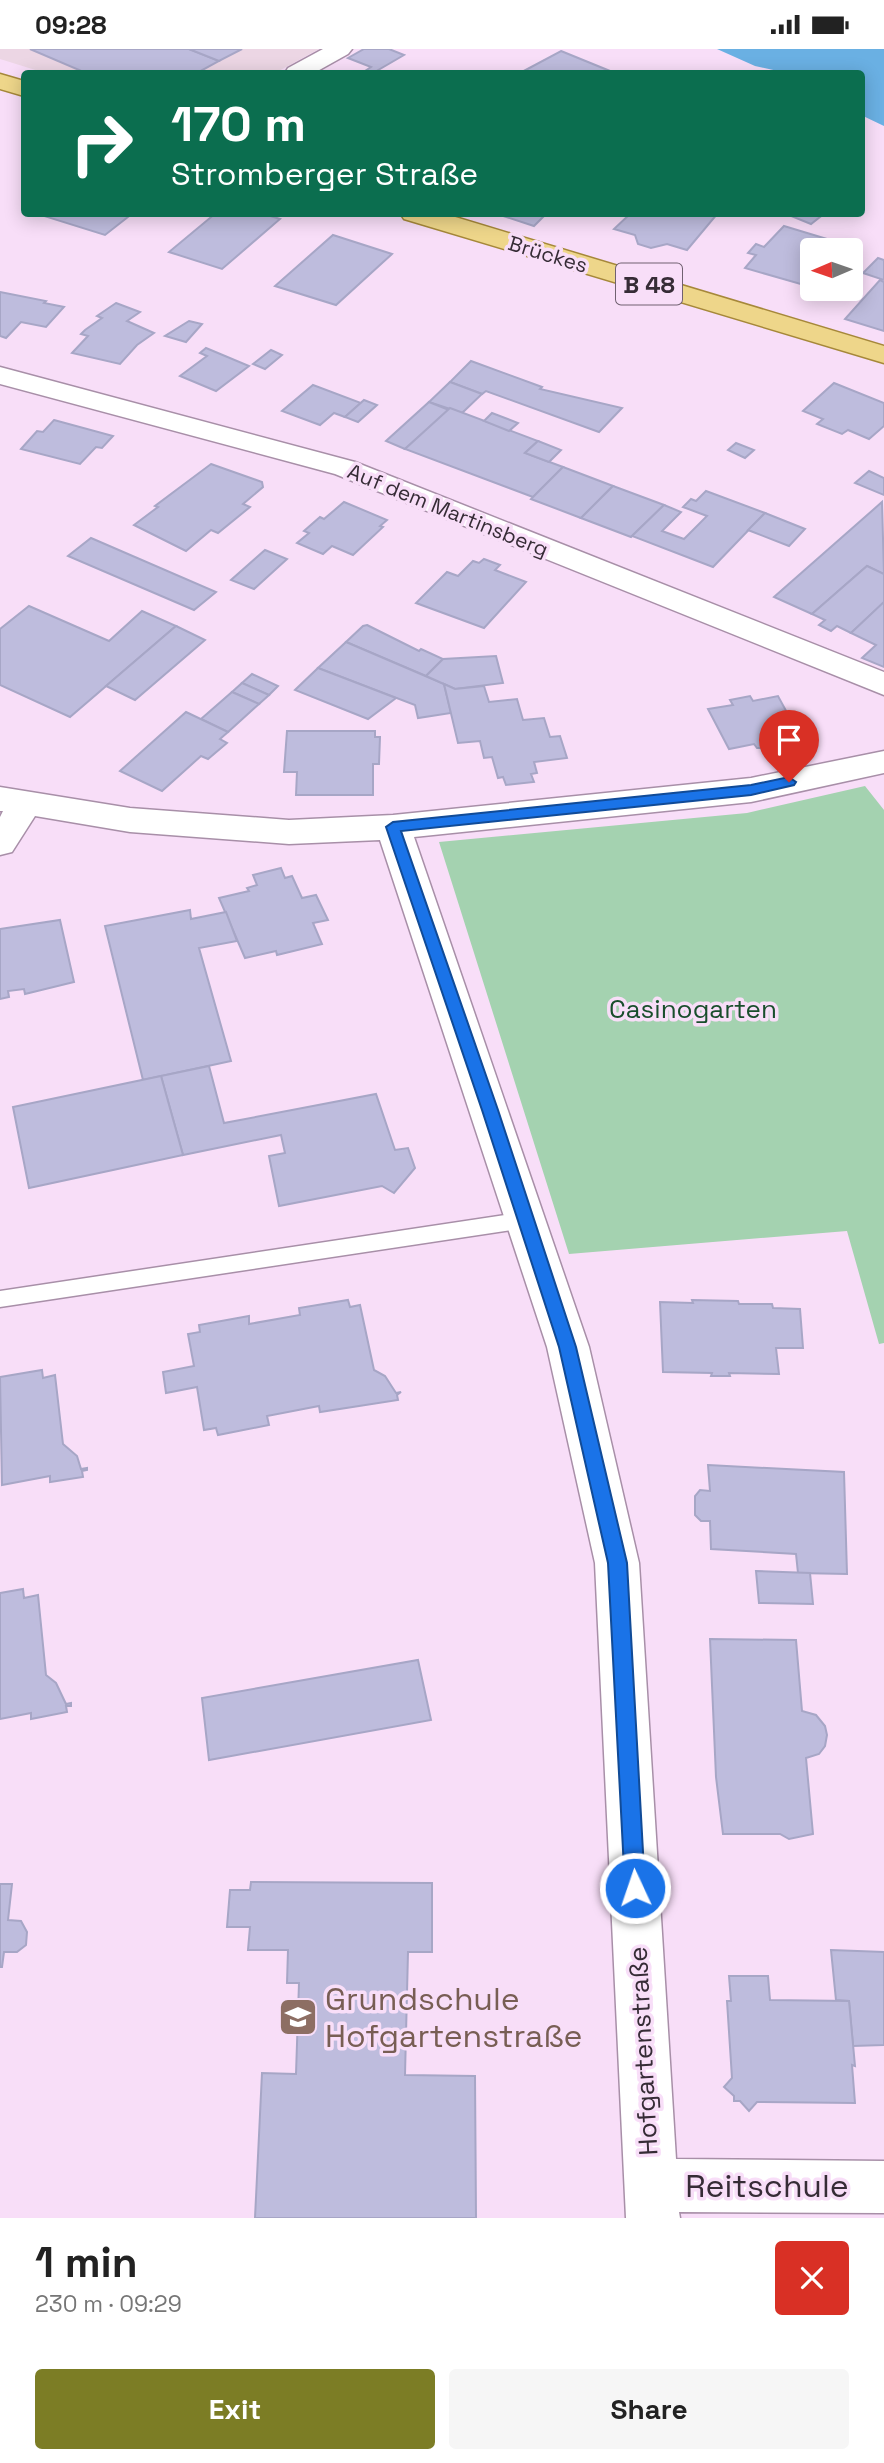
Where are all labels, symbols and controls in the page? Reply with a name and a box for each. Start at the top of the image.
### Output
text: 09:28 [35,8,107,42]
text: 170 m [171,93,306,155]
icon: right [56,98,147,189]
text: Stromberger Straße [171,154,478,194]
street label: Brückes [505,229,591,279]
north arrow [800,238,863,301]
map controls [800,238,863,301]
road number: B 48 [616,263,682,305]
street label: Auf dem Martinsberg [344,457,552,563]
pin [759,710,819,782]
icon: arrive [770,721,808,759]
park label: Casinogarten [609,992,777,1026]
position arrow [598,1851,672,1925]
street label: Hofgartenstraße [621,1946,665,2156]
place label: Grundschule Hofgartenstraße [325,1979,582,2056]
school or university icon: Grundschule Hofgartenstraße [277,1996,319,2038]
street label: Reitschule [685,2166,849,2206]
text: 1 min [35,2236,138,2289]
button: close [775,2241,849,2315]
text: 230 m · 09:29 [35,2289,182,2319]
button: Exit [35,2369,435,2449]
button: Share [449,2369,849,2449]

